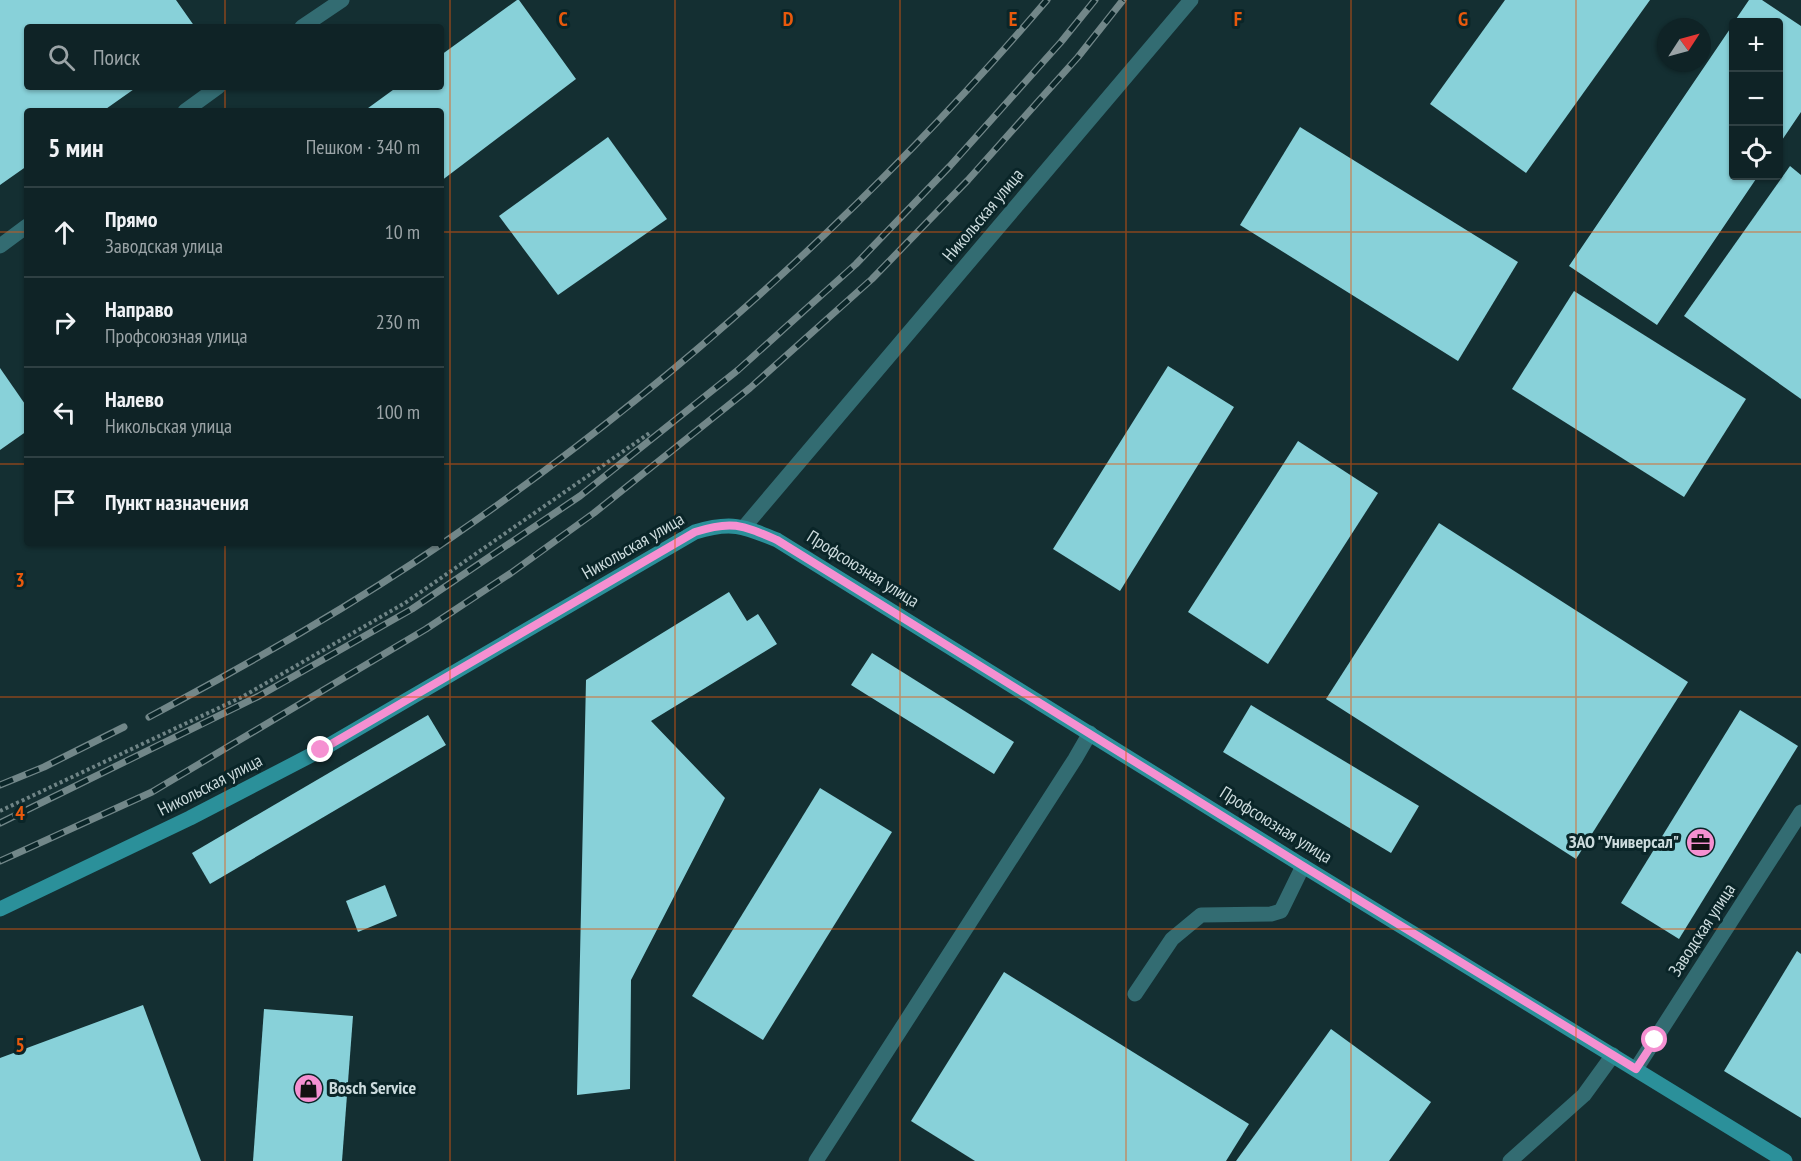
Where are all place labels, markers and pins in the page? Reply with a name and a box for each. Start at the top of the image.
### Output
office icon: ЗАО "Универсал" [1684,826,1716,858]
place label: ЗАО "Универсал" [1569,830,1679,853]
shop icon: Bosch Service [292,1072,324,1104]
place label: Bosch Service [329,1076,416,1099]

